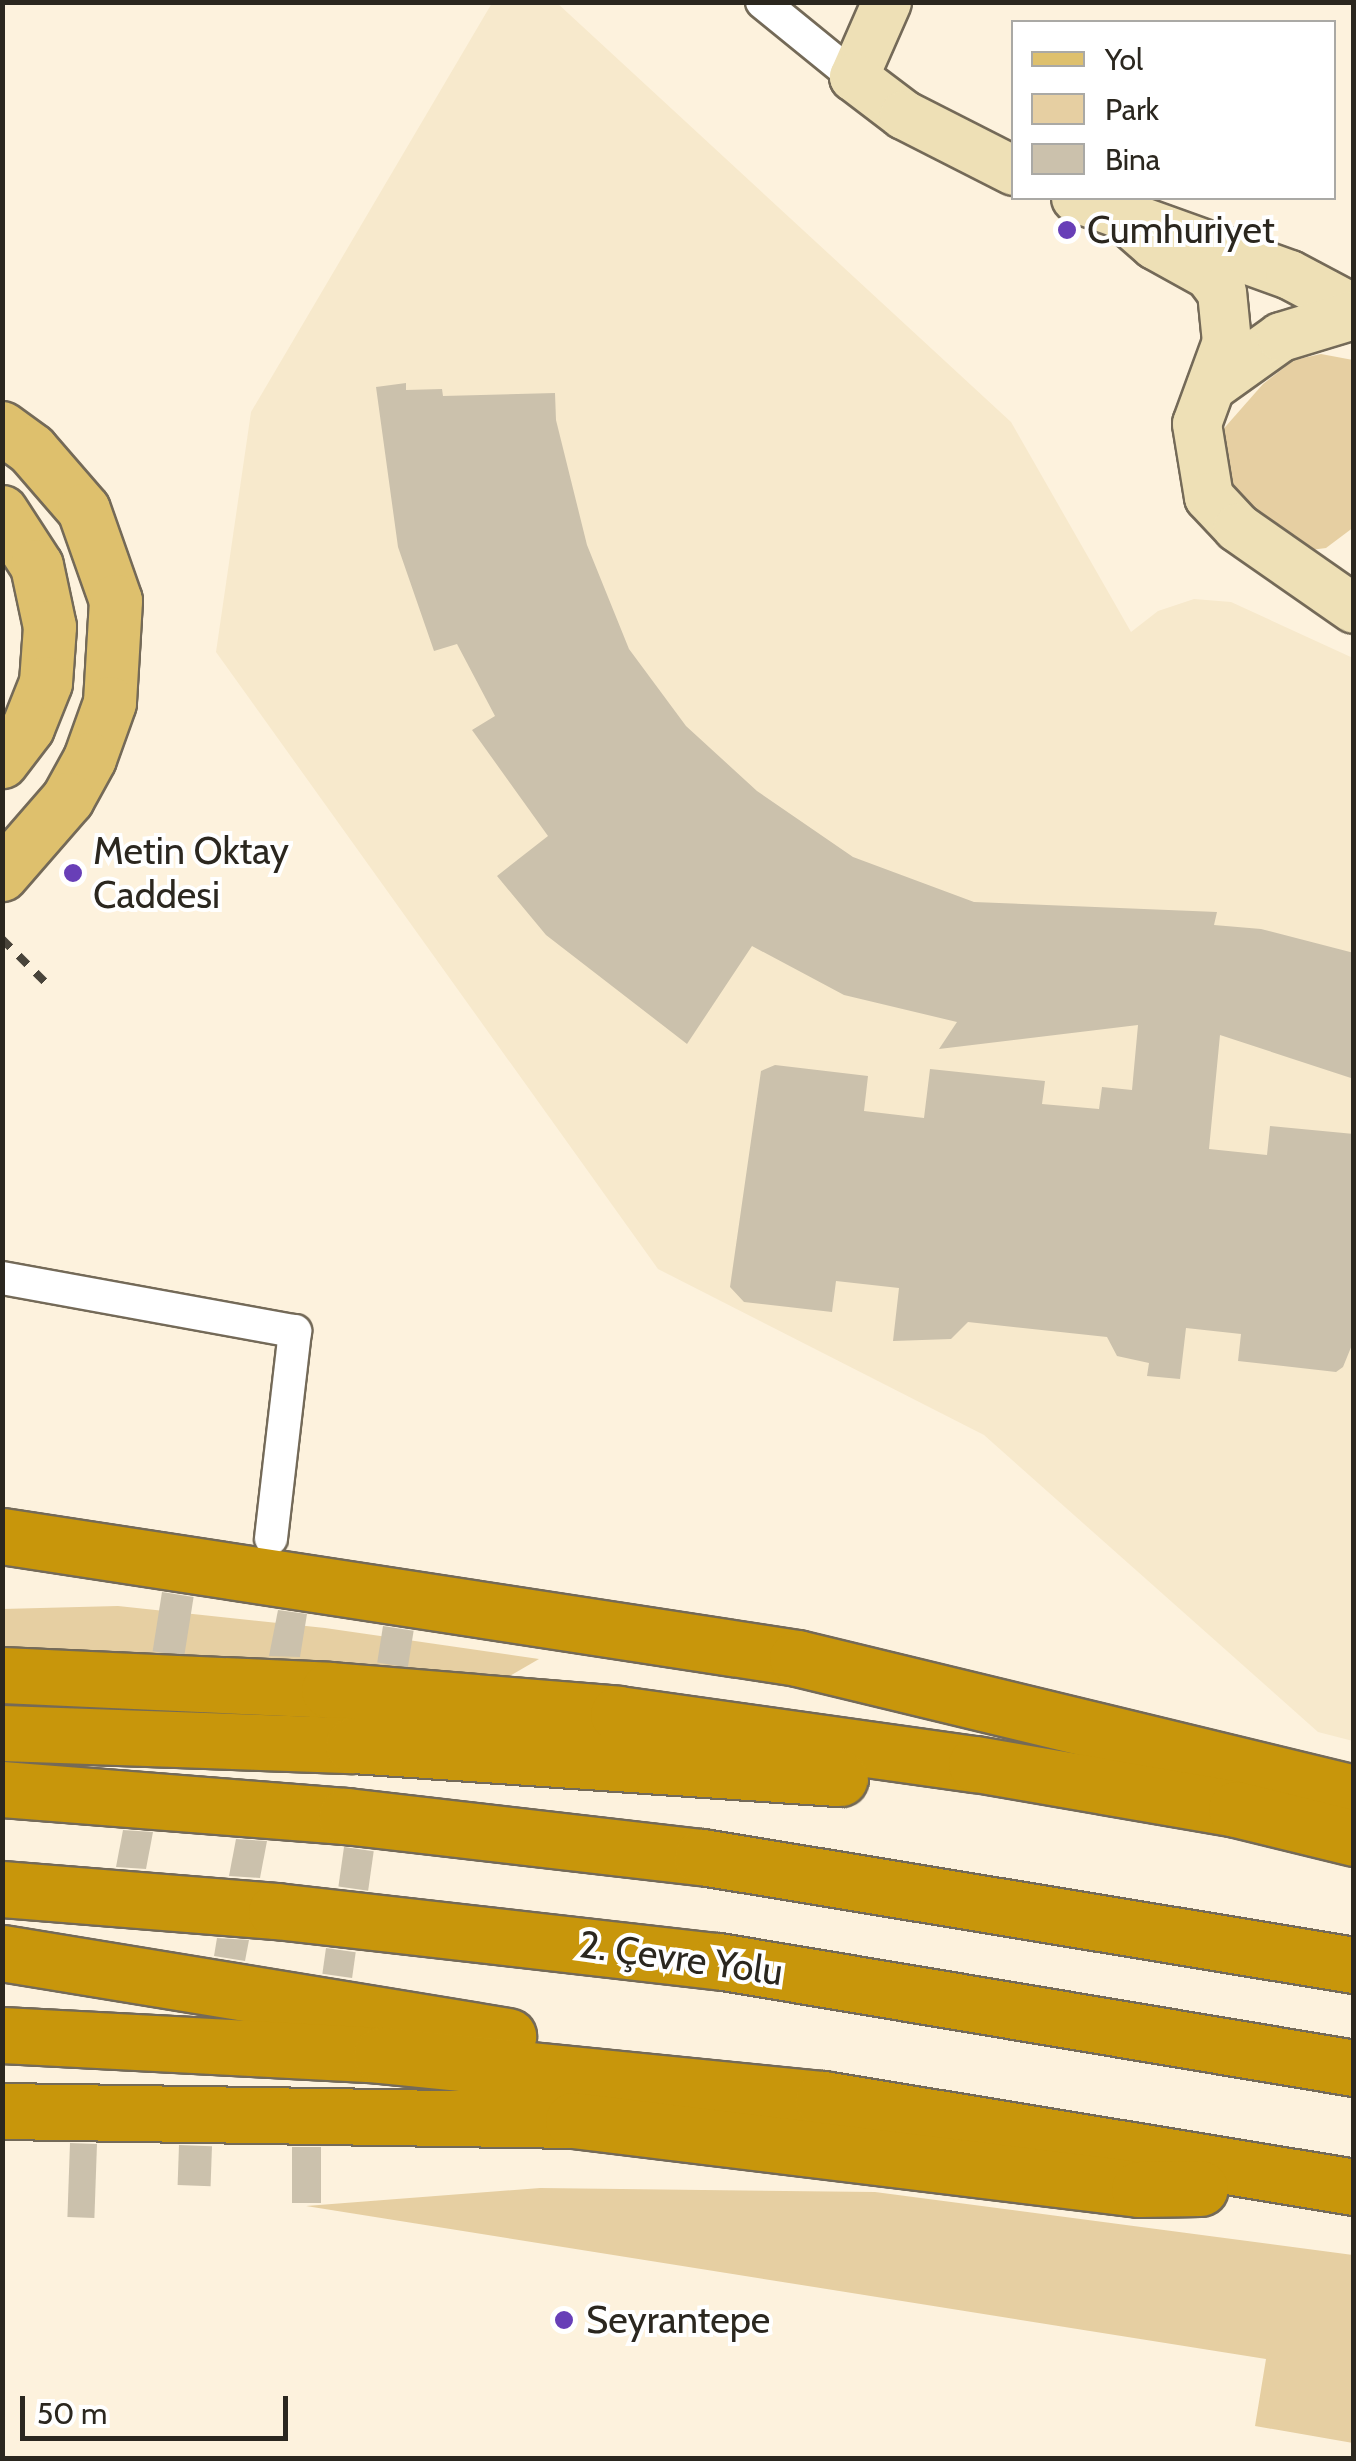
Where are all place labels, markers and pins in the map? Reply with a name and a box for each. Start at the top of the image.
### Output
place label: Cumhuriyet [1087,207,1275,253]
marker: Cumhuriyet [1056,219,1078,241]
place label: Metin Oktay Caddesi [93,828,289,918]
marker: Metin Oktay Caddesi [62,862,84,884]
place label: Seyrantepe [586,2297,770,2343]
marker: Seyrantepe [551,2307,577,2333]

